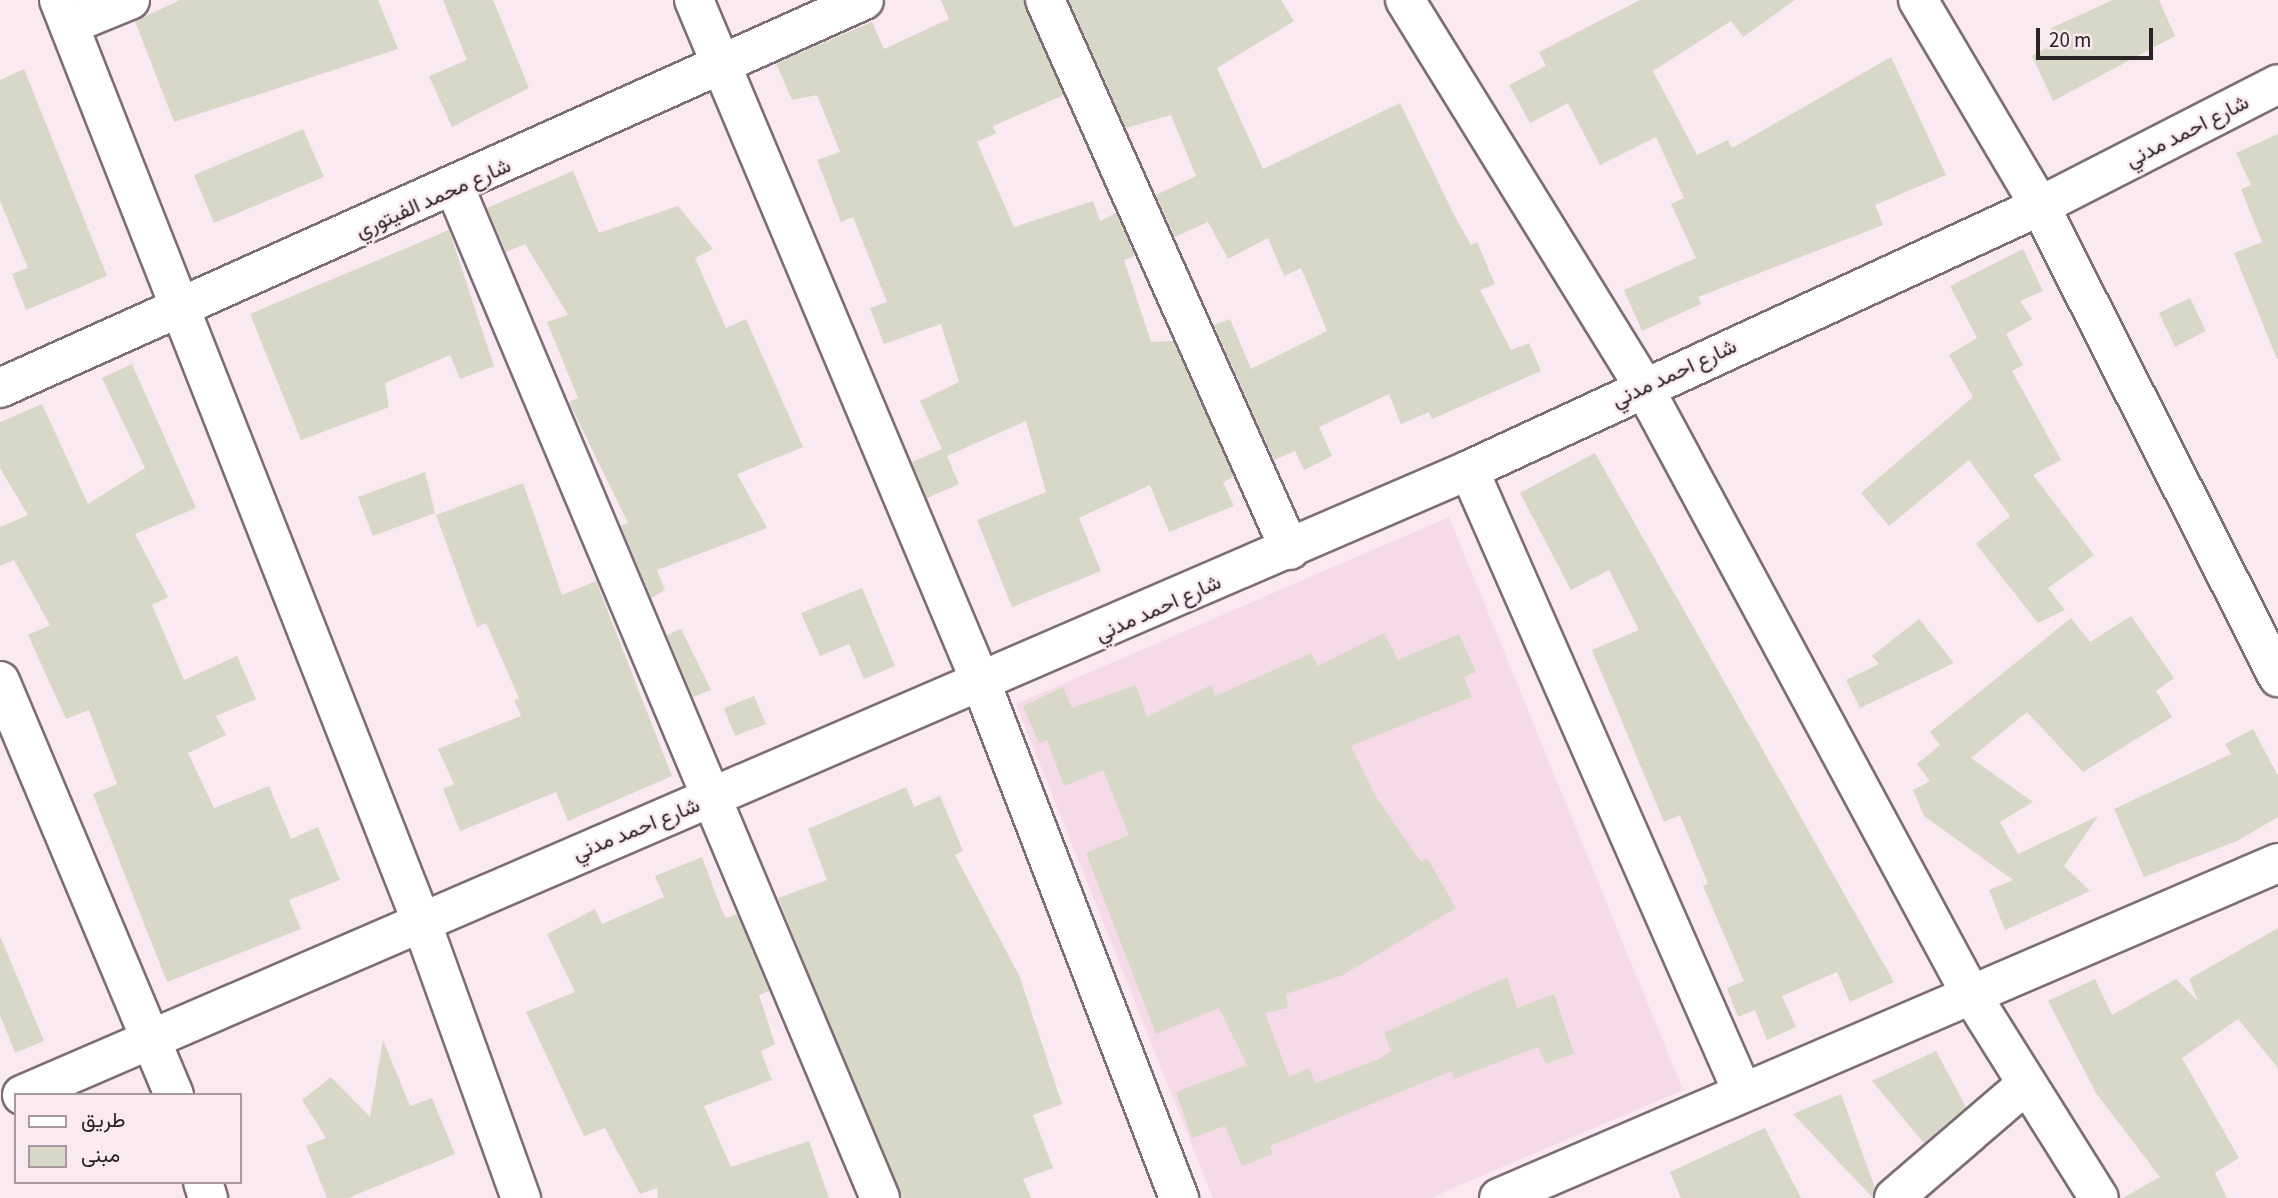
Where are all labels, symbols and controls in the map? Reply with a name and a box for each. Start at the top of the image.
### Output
scale bar [2040,14,2157,58]
text: 20 m [2049,25,2091,55]
street label: شارع احمد مدني [2121,89,2253,173]
street label: شارع محمد الفيتوري [351,152,515,244]
street label: شارع احمد مدني [1608,333,1740,413]
street label: شارع احمد مدني [1091,569,1225,647]
street label: شارع احمد مدني [569,792,703,866]
legend [14,1093,242,1184]
text: طريق [81,1105,126,1135]
text: مبنى [81,1140,120,1170]

